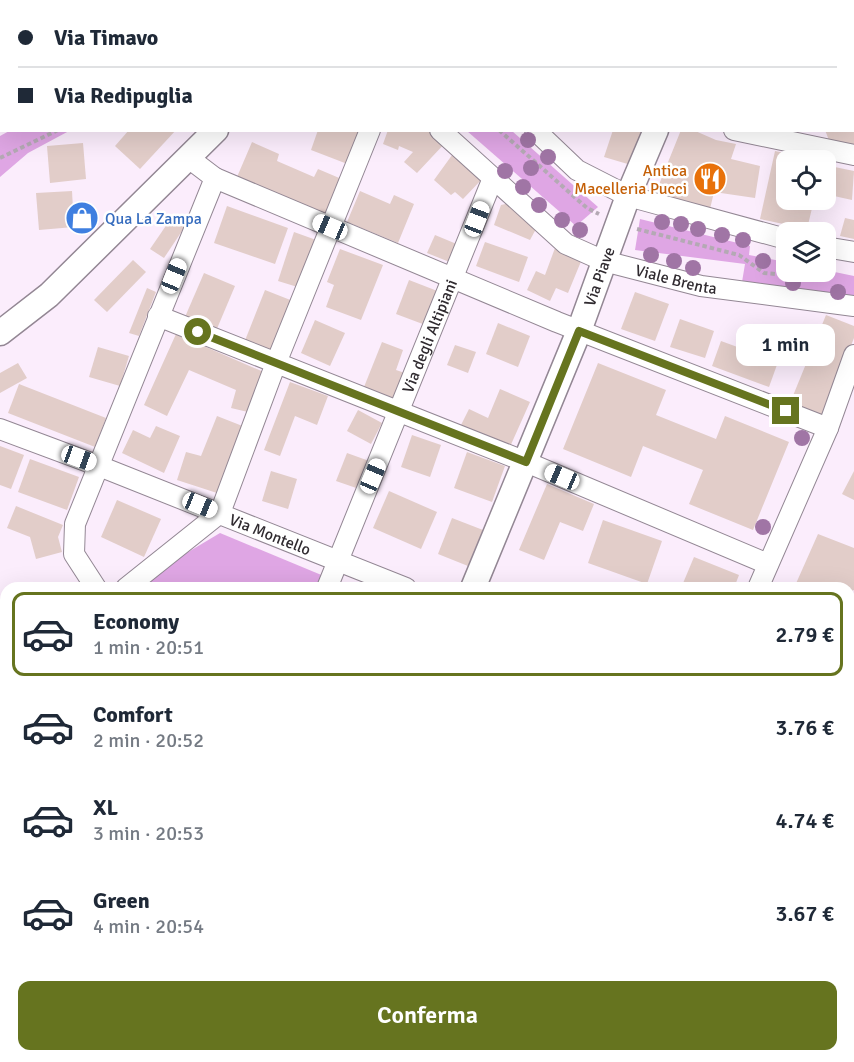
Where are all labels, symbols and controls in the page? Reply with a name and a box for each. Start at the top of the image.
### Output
text: Via Timavo [54,24,158,51]
text: Via Redipuglia [54,82,193,109]
map controls [776,150,836,282]
button: locate [776,150,836,210]
place label: Antica Macelleria Pucci [574,161,687,199]
restaurant icon: Antica Macelleria Pucci [692,161,728,197]
car [462,199,492,239]
shop icon: Qua La Zampa [64,200,100,236]
place label: Qua La Zampa [105,209,202,229]
car [310,212,350,242]
button: layers [776,222,836,282]
street label: Via Piave [580,244,620,309]
car [159,256,189,296]
street label: Viale Brenta [633,260,718,299]
street label: Via degli Altipiani [398,277,462,396]
route start [184,318,211,345]
callout: 1 min [736,324,836,366]
text: 1 min [762,332,809,357]
route end [772,397,799,424]
car [59,443,99,473]
car [358,456,388,496]
car [542,462,582,492]
car [180,490,220,520]
street label: Via Montello [226,510,314,560]
icon: car [21,607,75,661]
text: Economy [93,608,179,635]
text: 2.79 € [776,621,834,648]
text: 1 min · 20:51 [93,635,204,660]
icon: car [21,700,75,754]
text: Comfort [93,701,173,728]
text: 3.76 € [776,714,834,741]
text: 2 min · 20:52 [93,728,204,753]
icon: car [21,793,75,847]
text: XL [93,794,118,821]
text: 4.74 € [776,807,834,834]
text: 3 min · 20:53 [93,821,204,846]
icon: car [21,886,75,940]
text: Green [93,887,150,914]
text: 3.67 € [776,900,834,927]
text: 4 min · 20:54 [93,914,204,939]
button: Conferma [18,981,837,1050]

